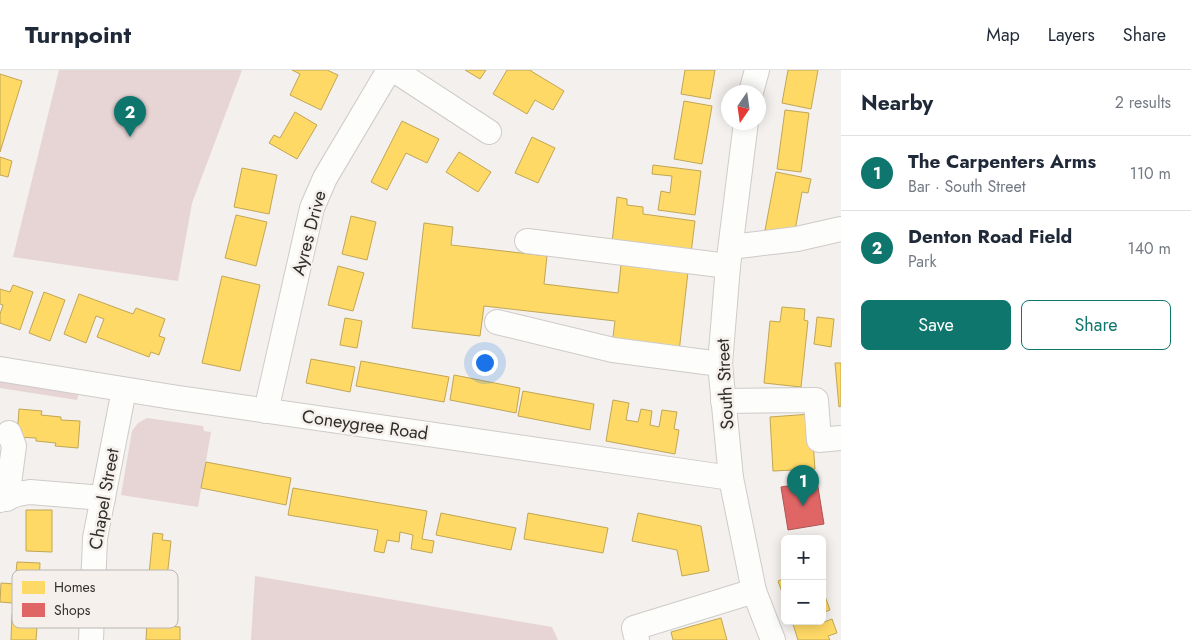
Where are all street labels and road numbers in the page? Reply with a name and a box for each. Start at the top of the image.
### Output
street label: Ayres Drive [285,188,333,278]
street label: South Street [710,337,740,430]
street label: Coneygree Road [300,403,430,447]
street label: Chapel Street [82,446,126,552]

